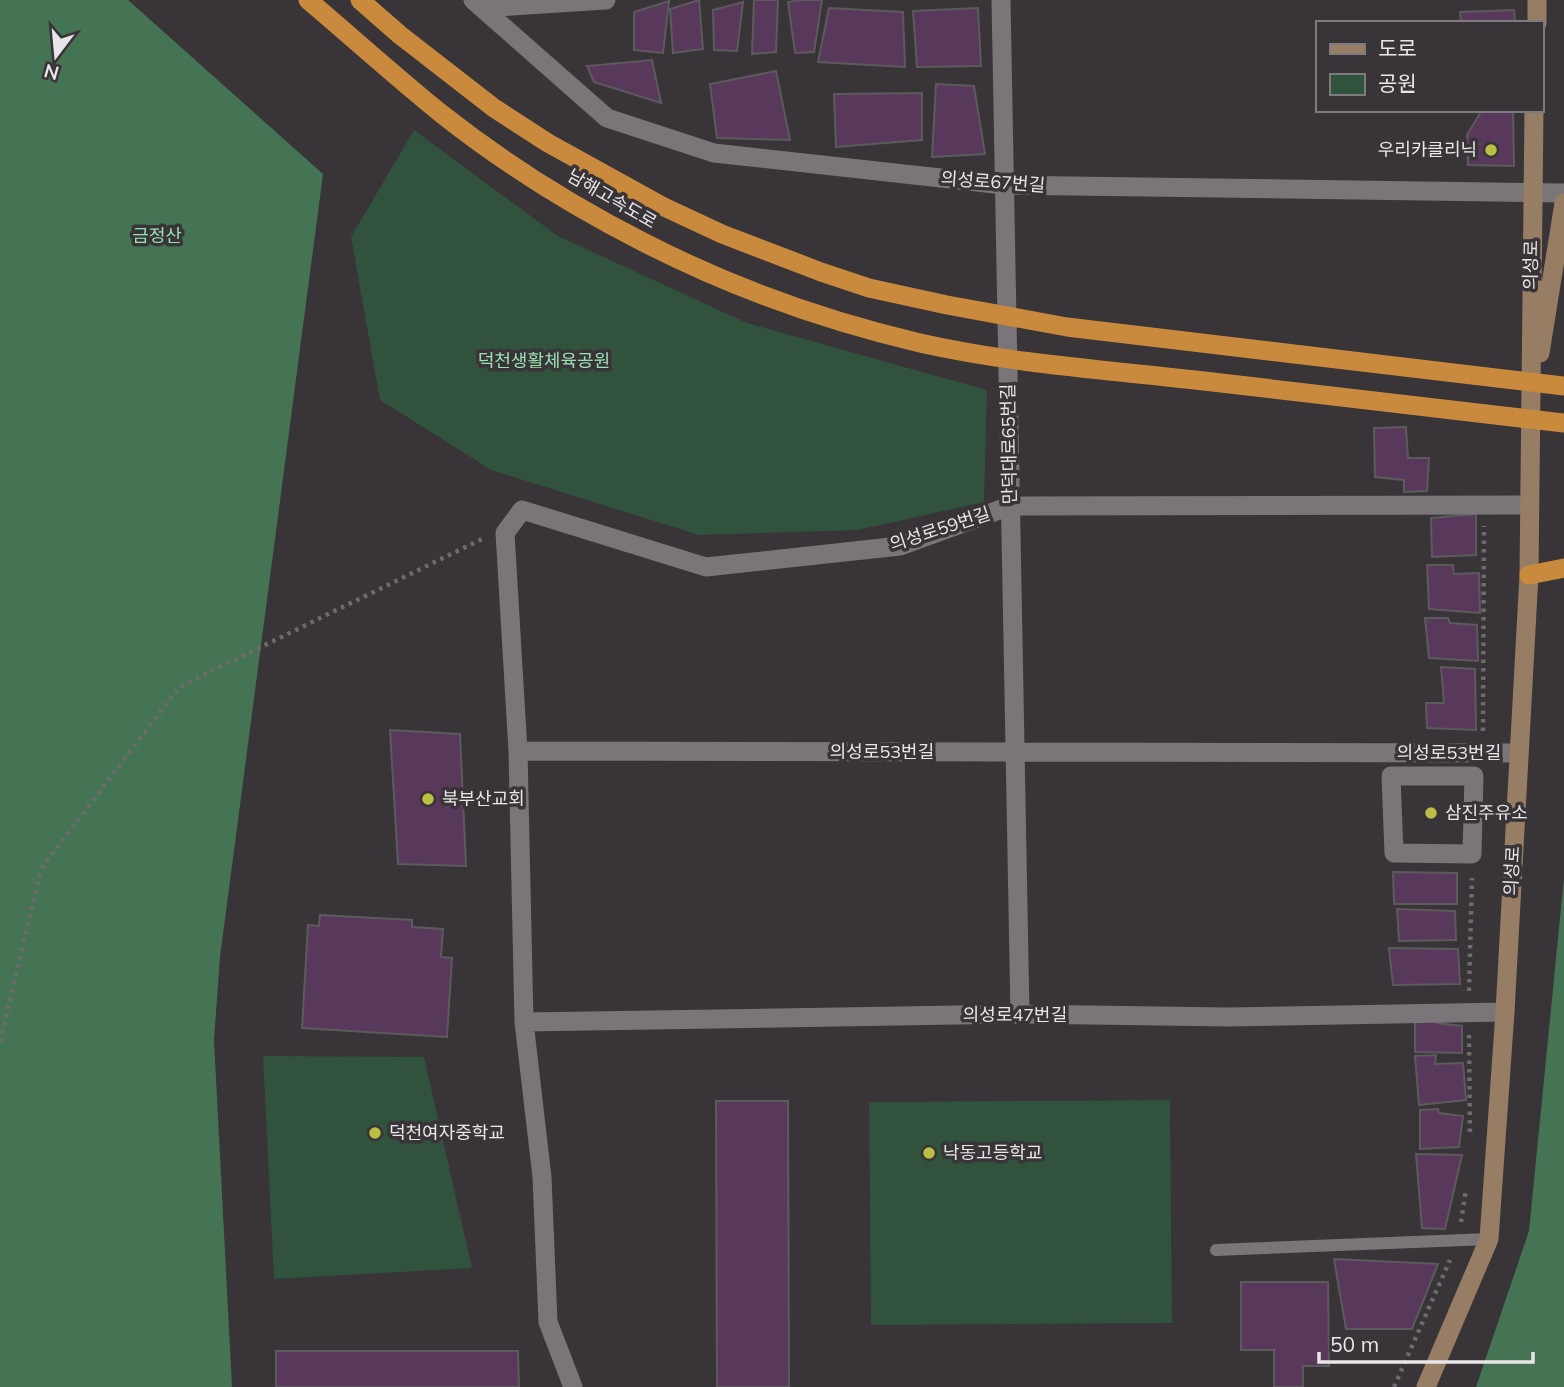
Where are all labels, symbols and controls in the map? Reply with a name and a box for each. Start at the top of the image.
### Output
north arrow [21,21,91,91]
legend [1316,21,1543,112]
text: 도로 [1378,35,1417,61]
text: N [41,59,62,86]
text: 공원 [1378,70,1417,96]
place label: 우리카클리닉 [1378,138,1477,161]
marker: 우리카클리닉 [1483,142,1499,158]
street label: 남해고속도로 [563,164,661,233]
street label: 의성로67번길 [940,166,1046,197]
park label: 금정산 [132,224,182,247]
street label: 의성로 [1519,240,1542,290]
park label: 덕천생활체육공원 [478,349,610,372]
street label: 만덕대로65번길 [996,383,1021,505]
street label: 의성로59번길 [887,501,993,556]
street label: 의성로53번길 [830,740,934,763]
street label: 의성로53번길 [1397,741,1501,764]
place label: 북부산교회 [442,787,525,810]
marker: 북부산교회 [420,791,436,807]
place label: 삼진주유소 [1445,801,1528,824]
marker: 삼진주유소 [1423,805,1439,821]
street label: 의성로 [1499,846,1524,896]
street label: 의성로47번길 [963,1003,1067,1026]
place label: 덕천여자중학교 [389,1121,505,1144]
marker: 덕천여자중학교 [367,1125,383,1141]
place label: 낙동고등학교 [943,1141,1042,1164]
marker: 낙동고등학교 [921,1145,937,1161]
scale bar [1319,1320,1532,1364]
text: 50 m [1330,1331,1379,1357]

